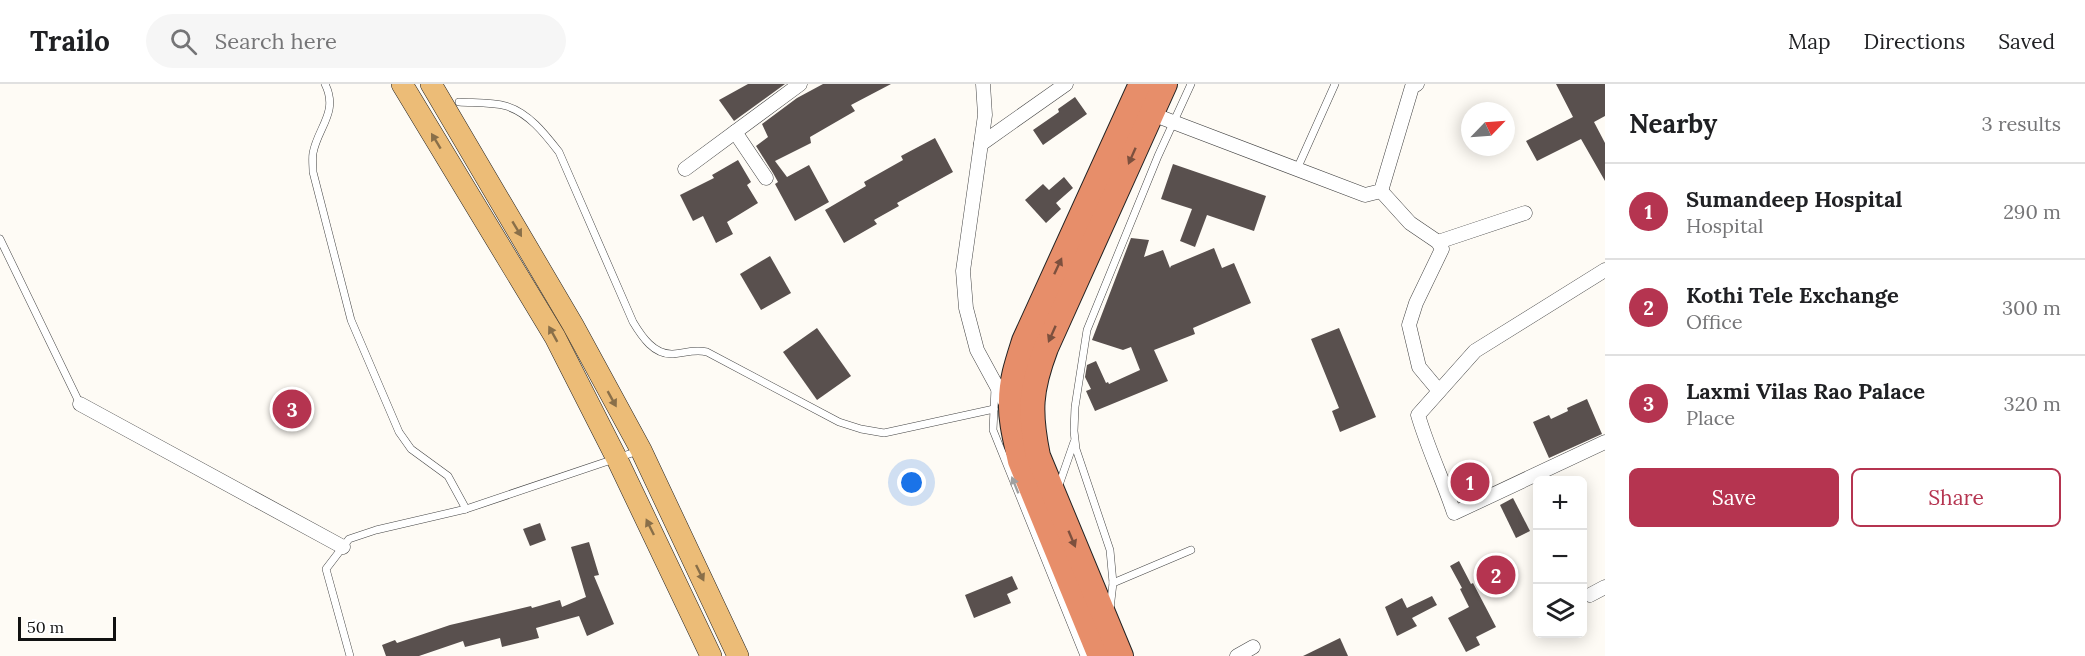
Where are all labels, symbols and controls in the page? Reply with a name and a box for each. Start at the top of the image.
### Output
search box [146,14,566,68]
text: Trailo [30,23,110,59]
icon: search [167,25,200,58]
text: Search here [215,27,337,55]
text: Map [1788,28,1831,55]
text: Directions [1864,28,1965,55]
text: Saved [1998,28,2055,55]
north arrow [1461,102,1515,156]
text: Nearby [1629,107,1717,140]
text: 3 results [1982,111,2061,136]
one-way arrow [431,132,441,149]
one-way arrow [1128,148,1137,165]
text: Sumandeep Hospital [1686,185,1902,213]
text: 1 [1644,199,1653,224]
text: 290 m [2003,199,2061,224]
text: Hospital [1686,213,1764,238]
one-way arrow [511,221,522,237]
one-way arrow [1053,257,1063,275]
text: Kothi Tele Exchange [1686,281,1899,309]
text: 2 [1643,295,1654,320]
text: 300 m [2002,295,2061,320]
text: Office [1686,309,1743,334]
one-way arrow [548,326,558,343]
one-way arrow [1048,326,1057,343]
text: Laxmi Vilas Rao Palace [1686,377,1925,405]
pin: 3 [272,386,312,432]
one-way arrow [607,390,617,407]
text: 3 [1643,391,1654,416]
text: 320 m [2004,391,2061,416]
text: Place [1686,405,1735,430]
pin: 1 [1450,460,1490,504]
your location [897,468,926,497]
button: Save [1629,468,1839,527]
button: Share [1851,468,2061,527]
one-way arrow [1010,476,1019,494]
map controls [1533,476,1587,638]
button: + [1533,476,1587,530]
one-way arrow [645,519,654,536]
one-way arrow [1068,530,1077,548]
button: − [1533,530,1587,584]
pin: 2 [1476,552,1516,598]
one-way arrow [696,564,705,581]
button: layers [1533,584,1587,638]
scale bar [18,614,116,642]
text: 50 m [27,617,64,637]

